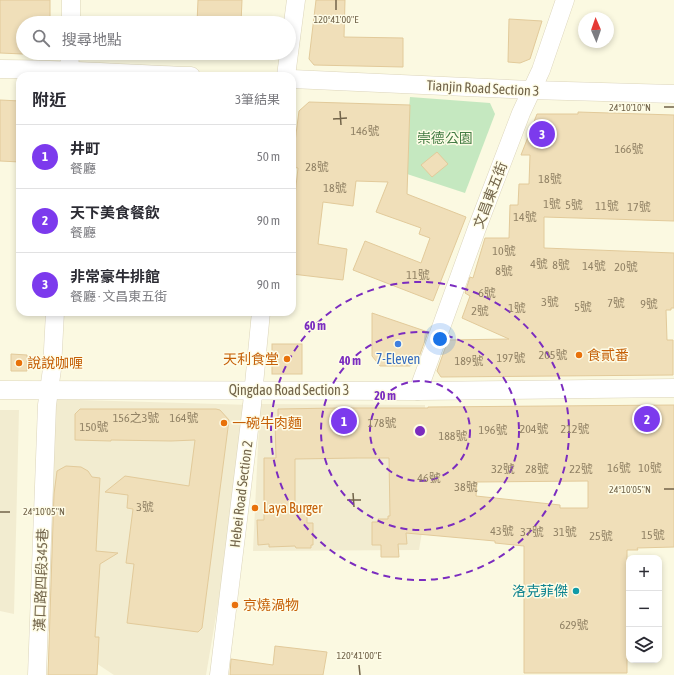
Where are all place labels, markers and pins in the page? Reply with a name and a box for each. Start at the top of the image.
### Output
pin: 3 [529,119,555,149]
marker: 7-Eleven [393,339,403,349]
place label: 食貳番 [587,347,629,363]
marker: 食貳番 [574,350,584,360]
place label: 天利食堂 [223,351,279,367]
place label: 7-Eleven [376,351,420,367]
marker: 天利食堂 [282,354,292,364]
place label: 說說咖喱 [27,355,83,371]
marker: 說說咖喱 [14,358,24,368]
pin: 2 [634,404,660,434]
pin: 1 [331,406,357,436]
place label: 一碗牛肉麵 [232,415,302,431]
marker: 一碗牛肉麵 [219,418,229,428]
centre of rings [413,424,427,438]
place label: Laya Burger [263,500,323,516]
marker: Laya Burger [250,503,260,513]
place label: 洛克菲傑 [512,583,568,599]
marker: 洛克菲傑 [571,586,581,596]
place label: 京燒渦物 [243,597,299,613]
marker: 京燒渦物 [230,600,240,610]

